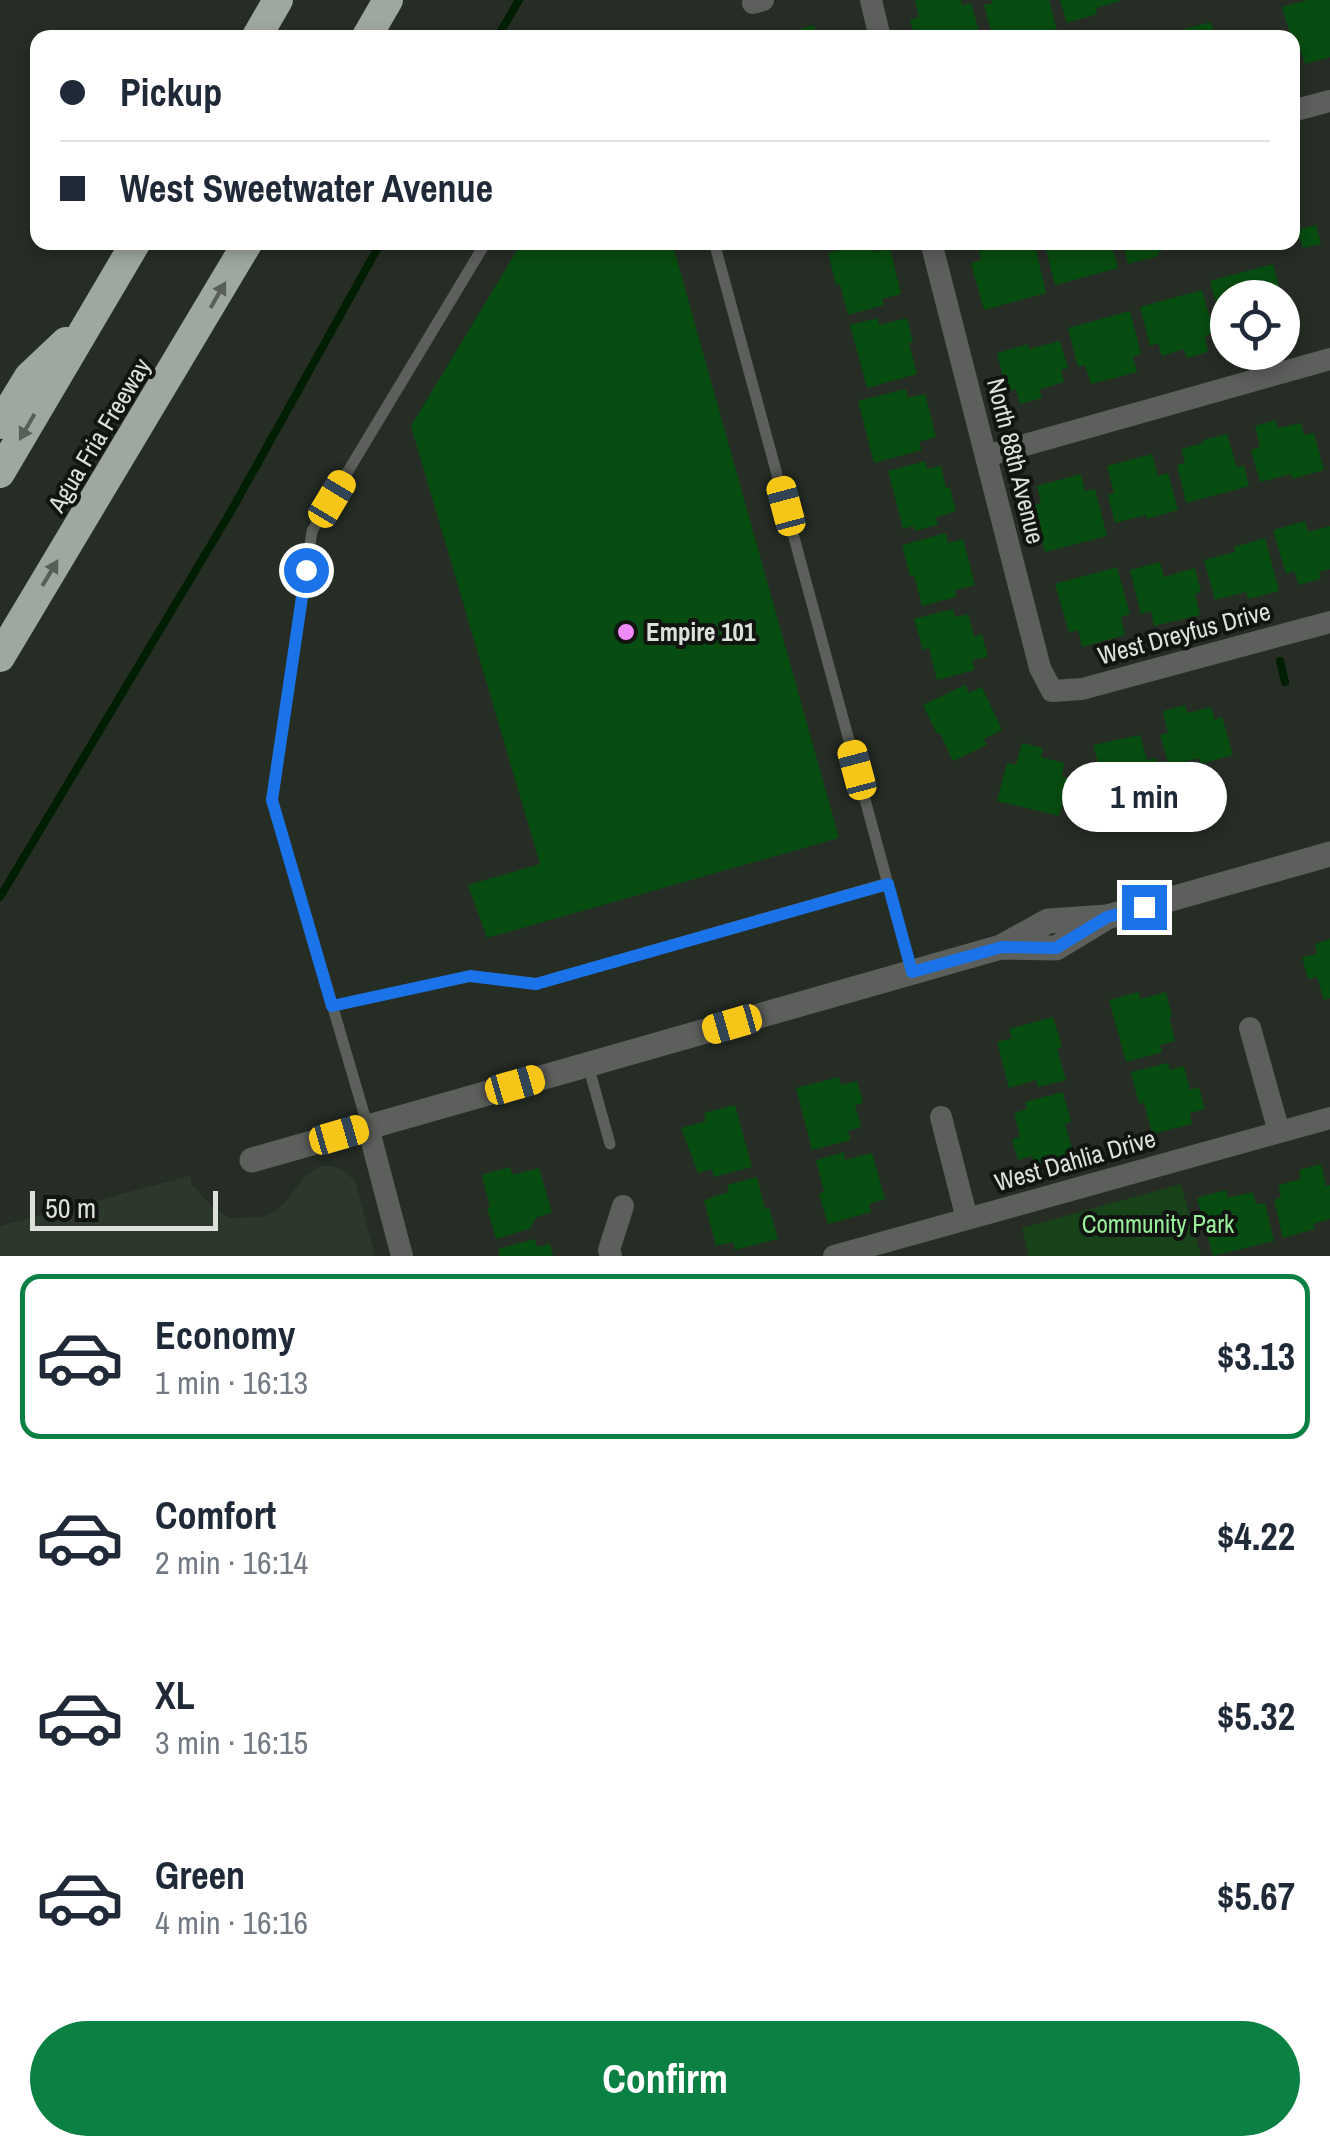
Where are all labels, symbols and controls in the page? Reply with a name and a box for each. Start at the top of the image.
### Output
text: Pickup [120,67,222,118]
text: West Sweetwater Avenue [120,163,493,214]
one-way arrow [209,280,226,309]
map controls [1210,280,1300,370]
button: locate [1210,280,1300,370]
street label: Agua Fria Freeway [39,351,159,519]
street label: North 88th Avenue [979,375,1053,547]
one-way arrow [19,413,36,441]
car [304,466,360,532]
car [764,473,808,539]
route start [284,548,329,593]
one-way arrow [41,559,58,587]
street label: West Dreyfus Drive [1094,594,1274,672]
place label: Empire 101 [646,615,756,649]
marker: Empire 101 [615,621,637,643]
car [835,737,879,803]
callout: 1 min [1062,762,1226,832]
text: 1 min [1110,775,1179,818]
route end [1122,885,1167,930]
car [699,1001,765,1047]
car [482,1062,548,1108]
car [306,1112,372,1158]
street label: West Dahlia Drive [991,1121,1159,1199]
scale bar [30,1186,218,1230]
text: 50 m [45,1189,96,1227]
park label: Community Park [1082,1207,1235,1241]
text: Economy [155,1310,295,1361]
icon: car [35,1312,125,1402]
text: $3.13 [1217,1331,1295,1382]
text: 1 min · 16:13 [155,1361,308,1404]
text: Comfort [155,1490,276,1541]
icon: car [35,1492,125,1582]
text: $4.22 [1217,1511,1295,1562]
text: 2 min · 16:14 [155,1541,308,1584]
text: XL [155,1670,195,1721]
icon: car [35,1672,125,1762]
text: $5.32 [1217,1691,1295,1742]
text: 3 min · 16:15 [155,1721,308,1764]
text: Green [155,1850,245,1901]
icon: car [35,1852,125,1942]
text: $5.67 [1217,1871,1295,1922]
text: 4 min · 16:16 [155,1901,308,1944]
button: Confirm [30,2021,1300,2136]

